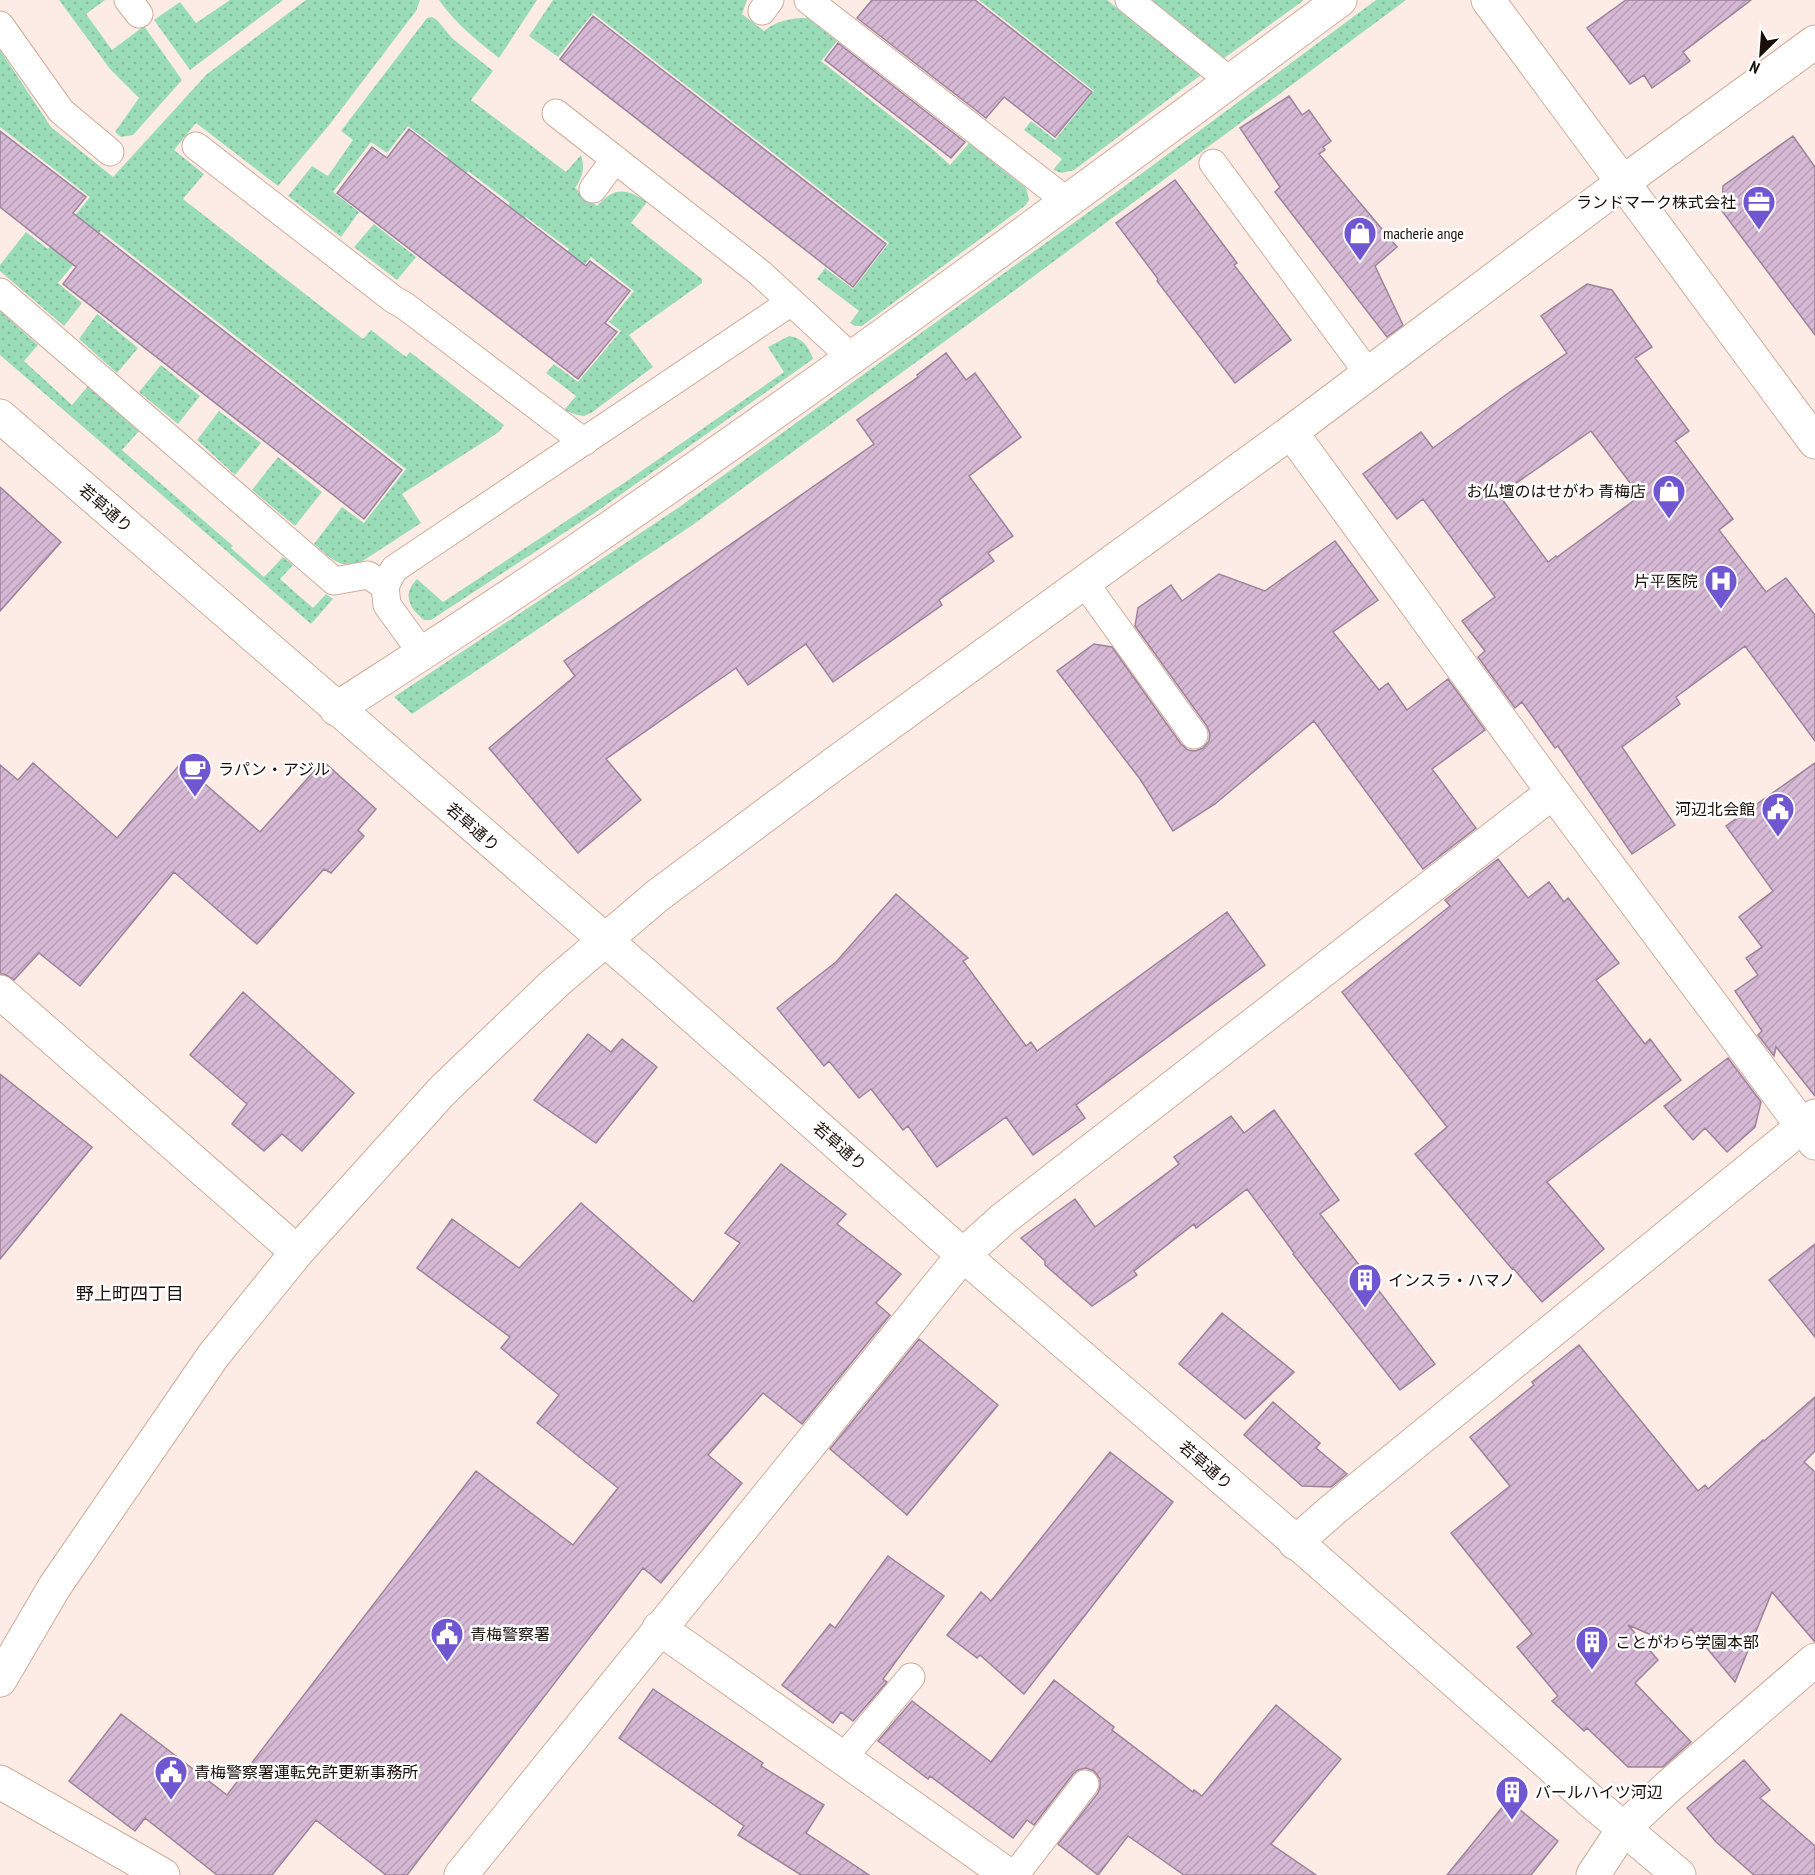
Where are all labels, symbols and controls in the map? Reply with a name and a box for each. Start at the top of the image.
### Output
north arrow [1731,24,1791,84]
text: N [1747,57,1763,78]
office icon: ランドマーク株式会社 [1741,184,1777,231]
place label: ランドマーク株式会社 [1576,192,1736,212]
shop icon: macherie ange [1342,215,1378,262]
place label: macherie ange [1383,223,1464,243]
shop icon: お仏壇のはせがわ 青梅店 [1651,473,1687,520]
street label: 若草通り [75,479,137,537]
place label: お仏壇のはせがわ 青梅店 [1467,481,1646,501]
hospital icon: 片平医院 [1703,563,1739,610]
place label: 片平医院 [1634,571,1698,591]
cafe icon: ラパン・アジル [177,751,213,798]
place label: ラパン・アジル [218,759,330,779]
public building icon: 河辺北会館 [1760,791,1796,838]
street label: 若草通り [442,798,504,856]
place label: 河辺北会館 [1675,799,1755,819]
street label: 若草通り [809,1117,871,1175]
building icon: インスラ・ハマノ [1347,1262,1383,1309]
place label: インスラ・ハマノ [1388,1270,1515,1290]
district label: 野上町四丁目 [76,1282,184,1305]
street label: 若草通り [1175,1436,1237,1494]
public building icon: 青梅警察署 [429,1616,465,1663]
place label: 青梅警察署 [470,1624,550,1644]
building icon: ことがわら学園本部 [1574,1624,1610,1671]
place label: ことがわら学園本部 [1615,1632,1759,1652]
public building icon: 青梅警察署運転免許更新事務所 [153,1754,189,1801]
place label: 青梅警察署運転免許更新事務所 [194,1762,418,1782]
building icon: バールハイツ河辺 [1494,1774,1530,1821]
place label: バールハイツ河辺 [1535,1782,1663,1802]

